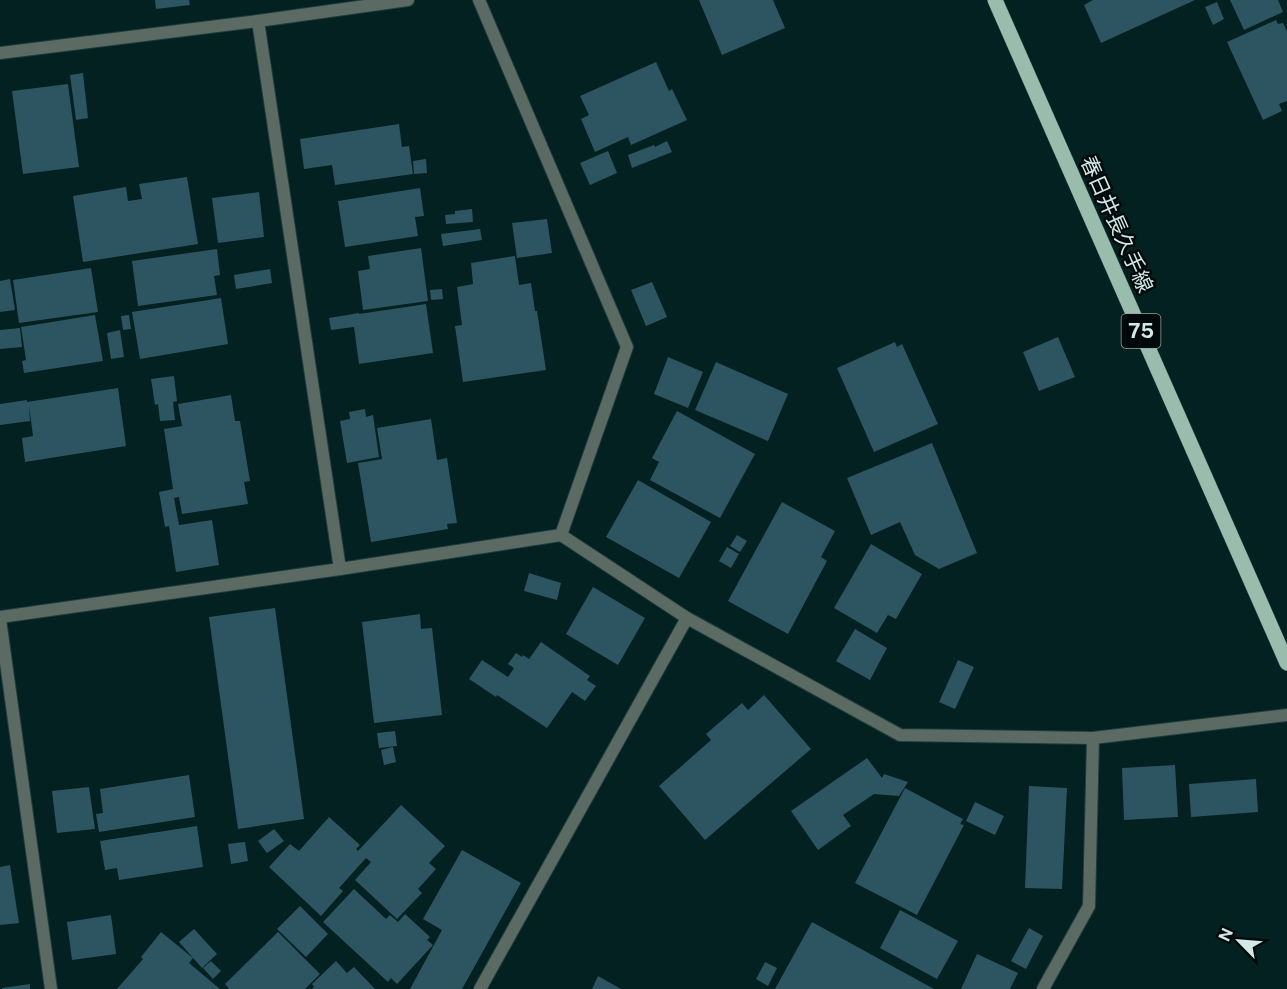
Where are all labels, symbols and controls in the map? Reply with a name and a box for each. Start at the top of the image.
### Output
street label: 春日井長久手線 [1076,152,1158,296]
road number: 75 [1122,314,1160,348]
north arrow [1209,911,1269,971]
text: N [1215,925,1237,945]

